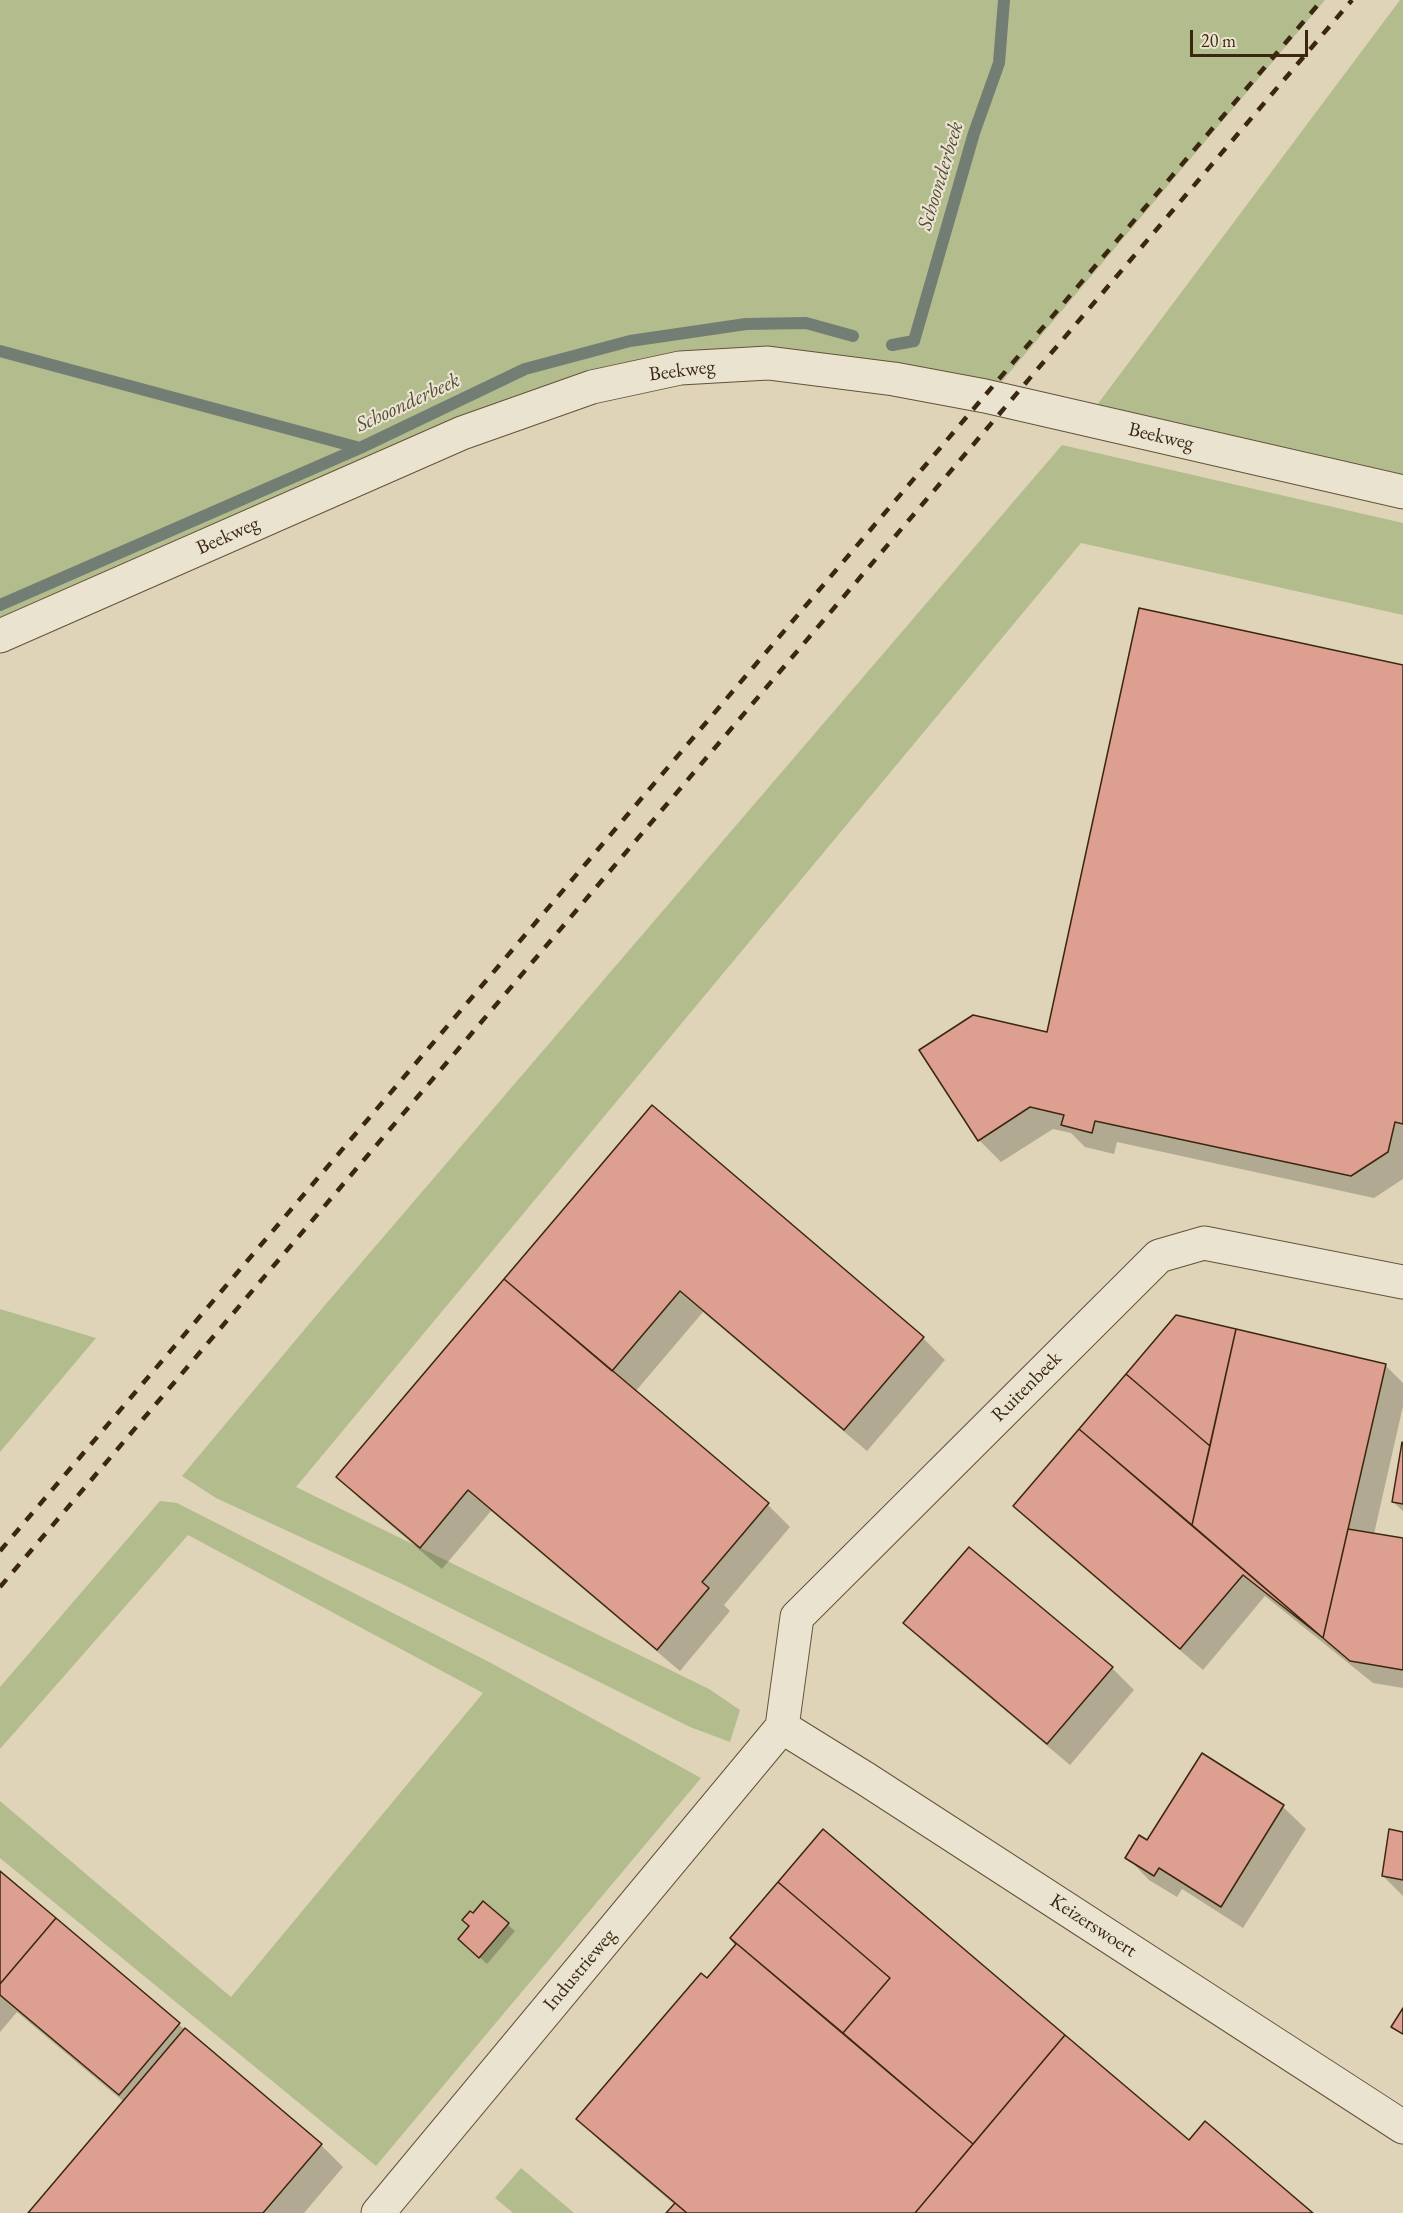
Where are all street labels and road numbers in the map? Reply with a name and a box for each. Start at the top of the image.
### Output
street label: Beekweg [648,355,716,387]
street label: Beekweg [1126,418,1196,456]
street label: Beekweg [193,512,263,560]
street label: Ruitenbeek [987,1347,1067,1427]
street label: Keizerswoert [1045,1889,1141,1963]
street label: Industrieweg [539,1924,621,2016]

